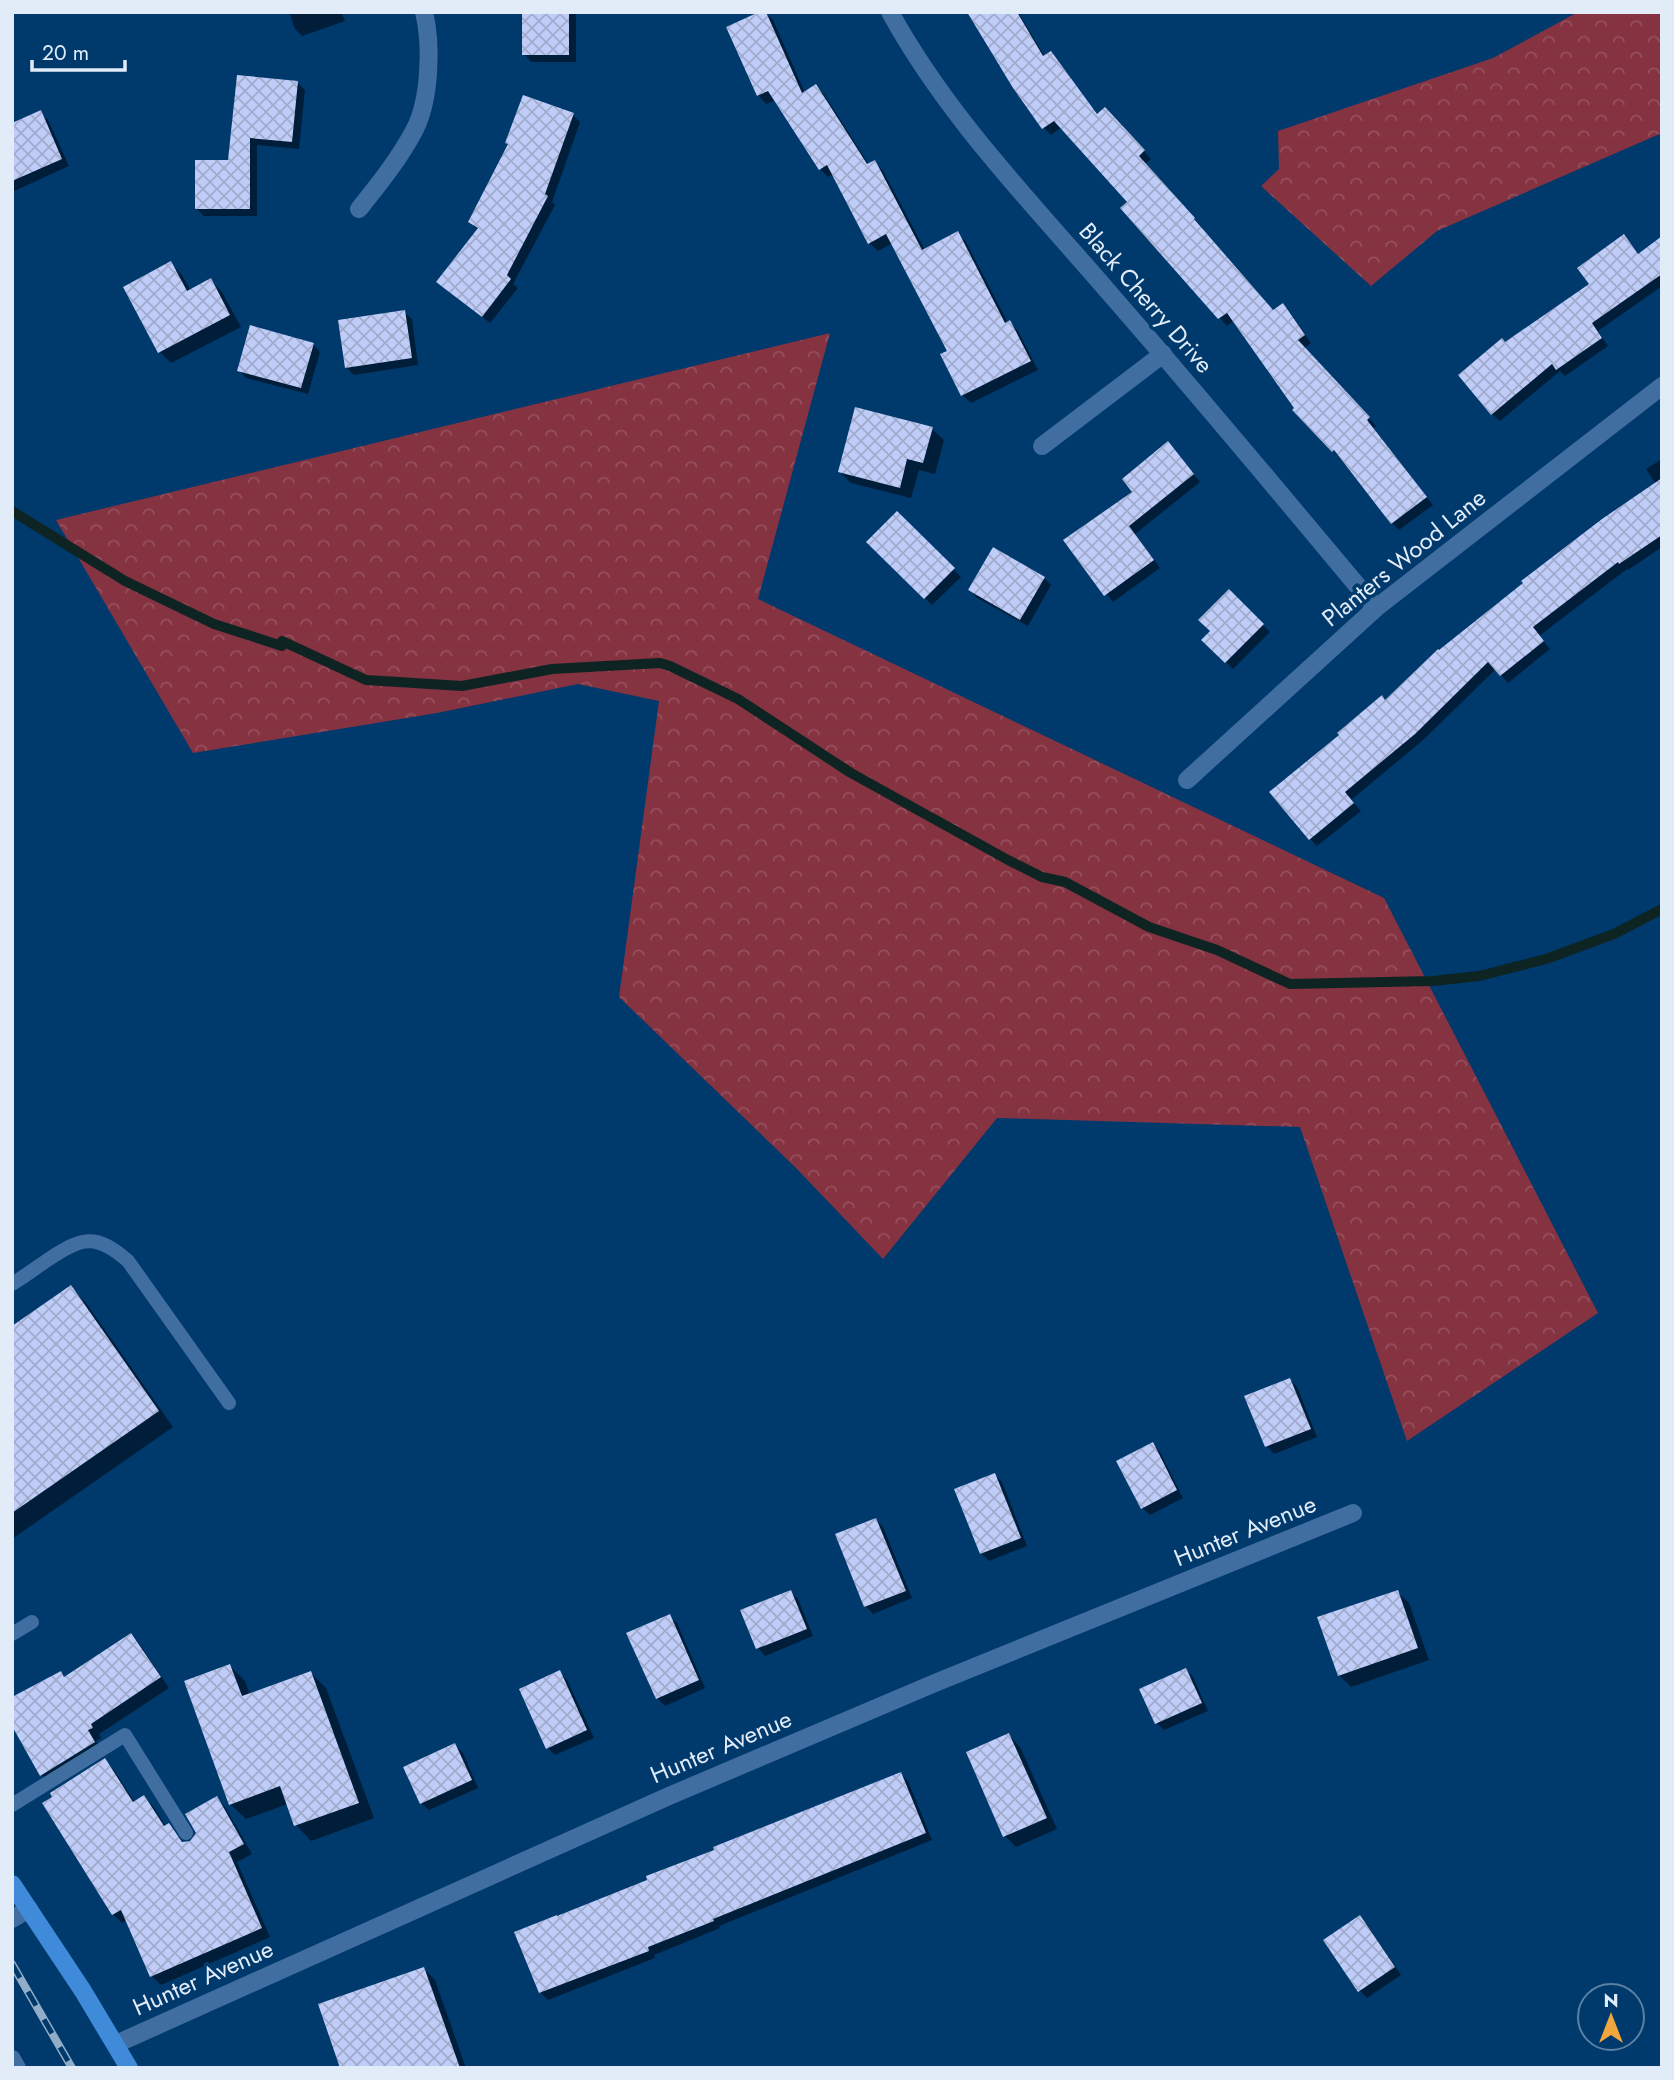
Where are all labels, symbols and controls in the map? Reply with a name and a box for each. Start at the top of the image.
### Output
scale bar [32,28,124,72]
text: 20 m [42,38,89,68]
street label: Black Cherry Drive [1071,215,1222,381]
street label: Planters Wood Lane [1314,480,1493,635]
street label: Hunter Avenue [1168,1486,1321,1575]
street label: Hunter Avenue [645,1701,797,1792]
street label: Hunter Avenue [127,1931,279,2024]
north arrow [1576,1982,1646,2052]
text: N [1603,1987,1619,2014]

